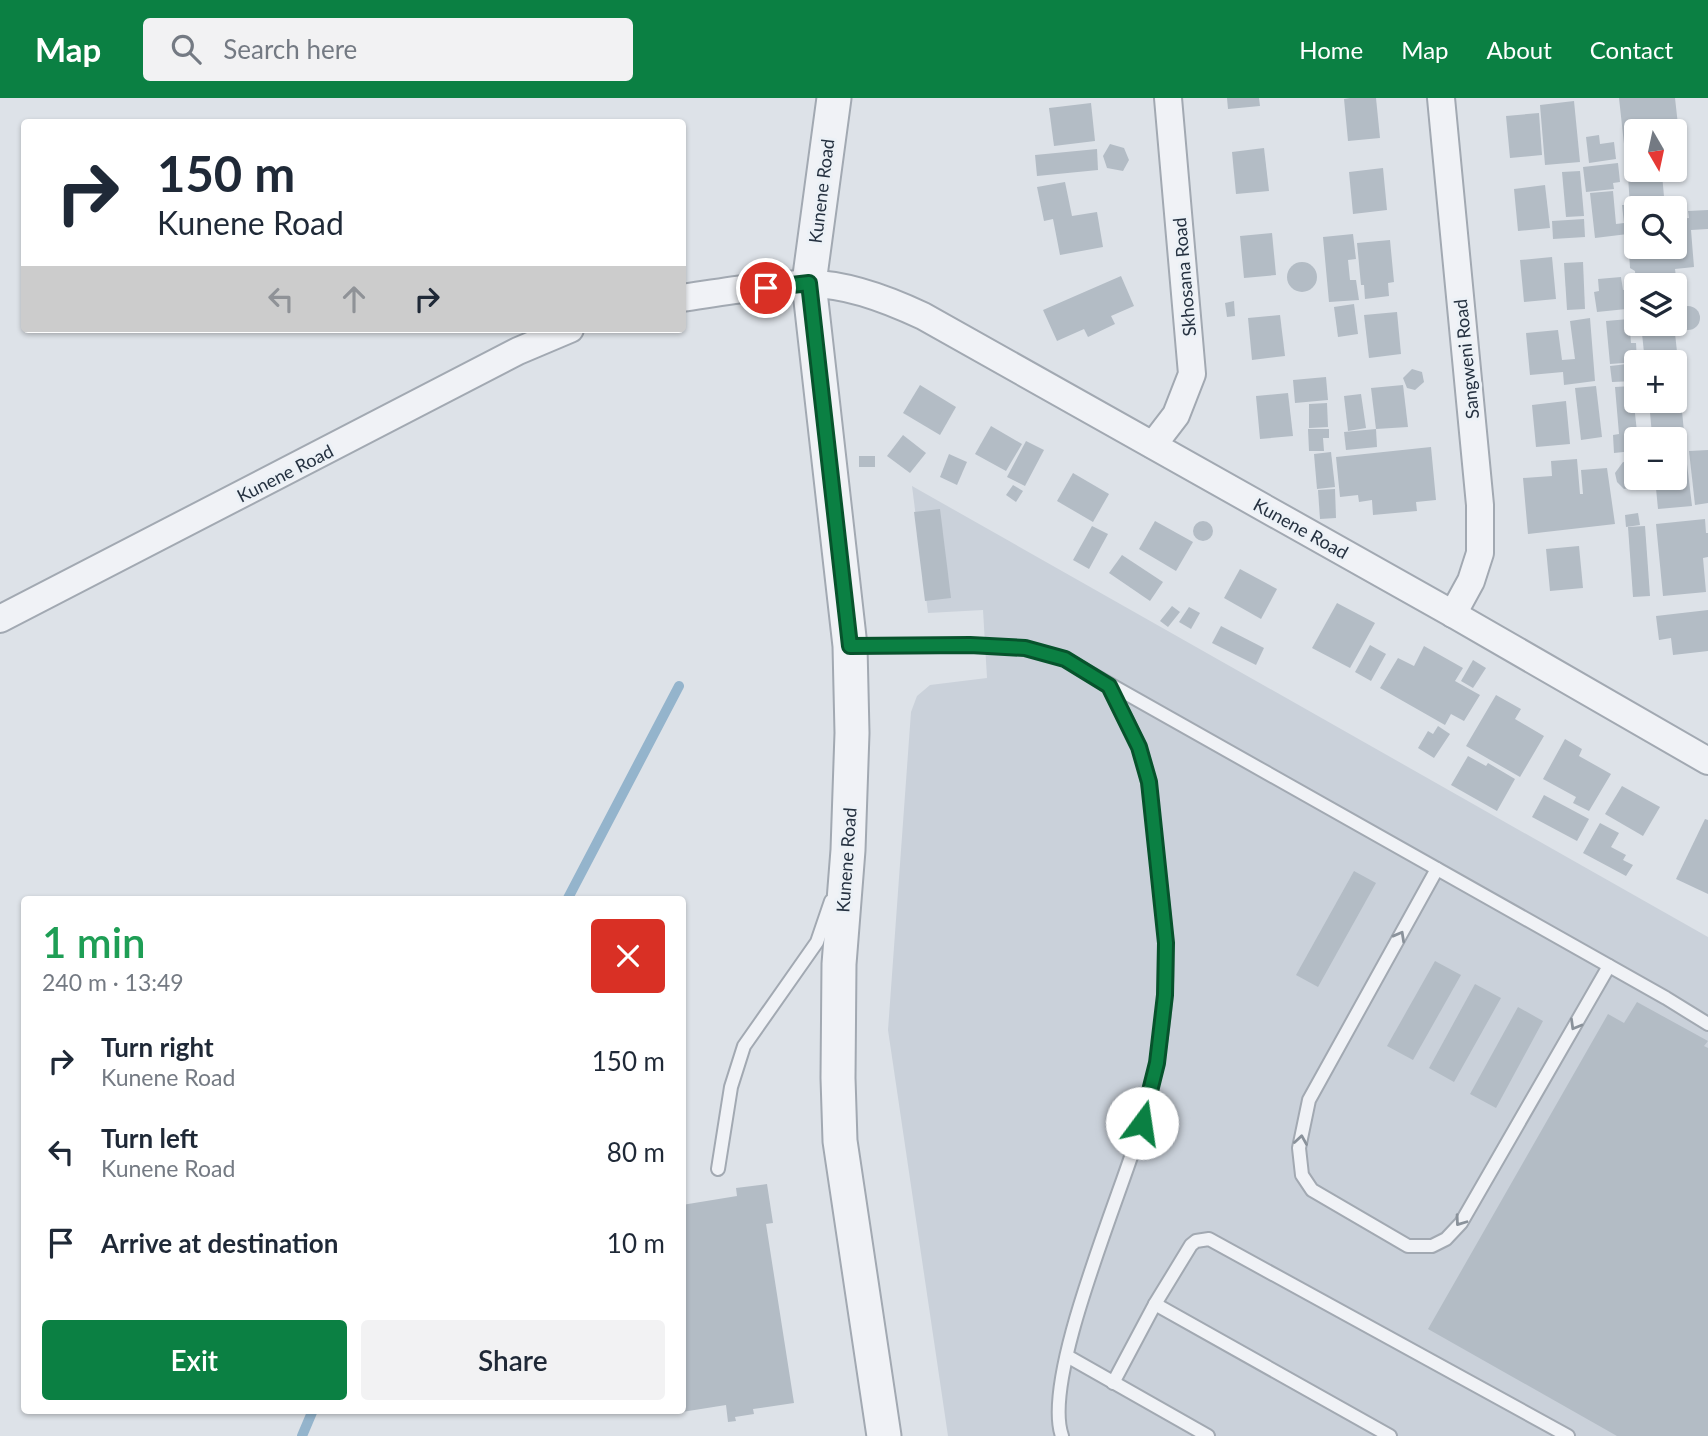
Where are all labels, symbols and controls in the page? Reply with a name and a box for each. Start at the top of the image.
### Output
search box [143,18,633,81]
text: Map [35,29,101,69]
icon: search [167,30,205,68]
text: Search here [223,33,357,65]
text: Home [1299,35,1363,64]
text: Map [1401,35,1449,64]
text: About [1487,35,1552,64]
text: Contact [1590,35,1673,64]
north arrow [1624,119,1687,182]
map controls [1624,119,1687,490]
street label: Kunene Road [804,137,838,245]
text: 150 m [157,144,295,202]
icon: right [42,147,133,238]
button: search [1624,196,1687,259]
text: Kunene Road [157,203,344,242]
street label: Skhosana Road [1168,217,1200,337]
pin [736,258,796,318]
icon: arrive [747,269,785,307]
button: layers [1624,273,1687,336]
icon: left [262,280,300,318]
icon: ahead [335,280,373,318]
icon: right [408,280,446,318]
street label: Sangweni Road [1449,298,1483,420]
button: + [1624,350,1687,413]
button: − [1624,427,1687,490]
street label: Kunene Road [233,439,337,507]
street label: Kunene Road [1250,493,1352,563]
street label: Kunene Road [831,807,861,913]
text: 1 min [42,917,146,967]
button: close [591,919,665,993]
one-way arrow [1392,931,1405,944]
text: 240 m · 13:49 [42,968,184,996]
one-way arrow [1570,1017,1583,1030]
text: Turn right [101,1031,214,1063]
icon: right [42,1042,80,1080]
text: 150 m [592,1045,665,1077]
text: Kunene Road [101,1063,235,1091]
position arrow [1105,1086,1179,1160]
text: Turn left [101,1122,198,1154]
icon: left [42,1133,80,1171]
one-way arrow [1293,1134,1308,1146]
text: 80 m [607,1136,665,1168]
text: Kunene Road [101,1154,235,1182]
one-way arrow [1456,1213,1468,1226]
icon: arrive [42,1224,80,1262]
text: Arrive at destination [101,1227,338,1259]
text: 10 m [607,1227,665,1259]
button: Exit [42,1320,347,1400]
button: Share [361,1320,665,1400]

